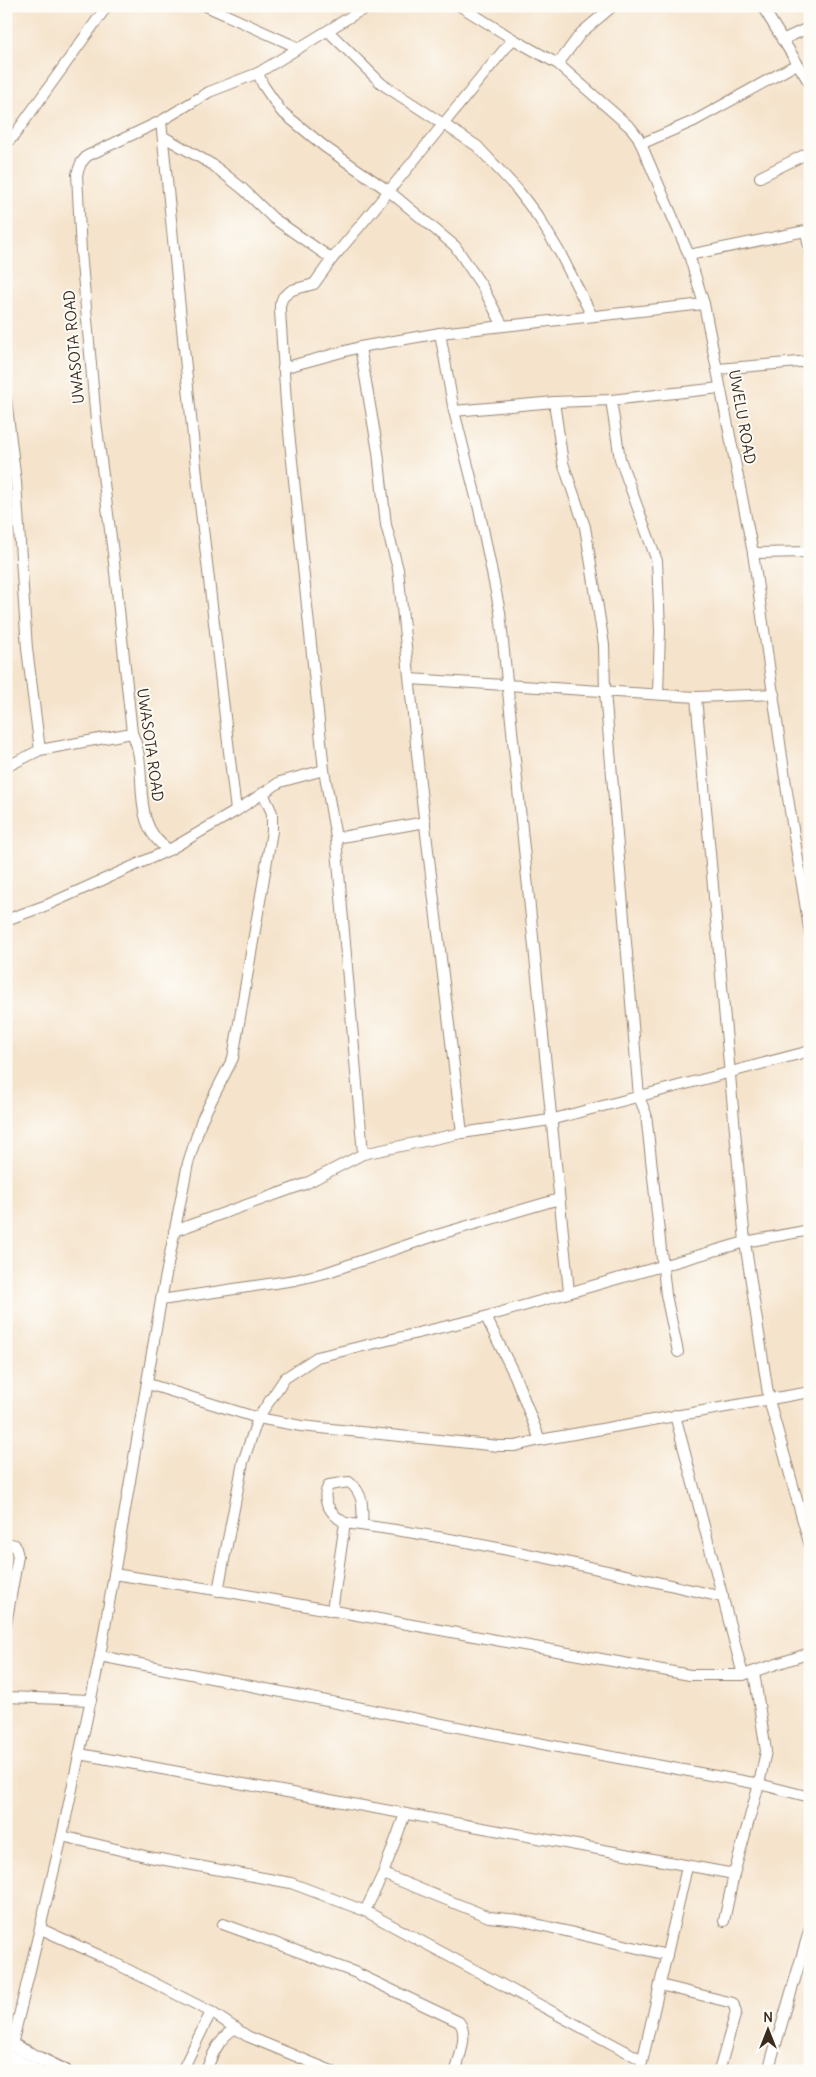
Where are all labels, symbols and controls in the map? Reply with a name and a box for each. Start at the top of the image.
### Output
street label: UWASOTA ROAD [59,289,88,405]
street label: UWELU ROAD [725,368,760,466]
street label: UWASOTA ROAD [133,687,168,803]
north arrow [744,2004,794,2054]
text: N [763,2008,773,2026]

